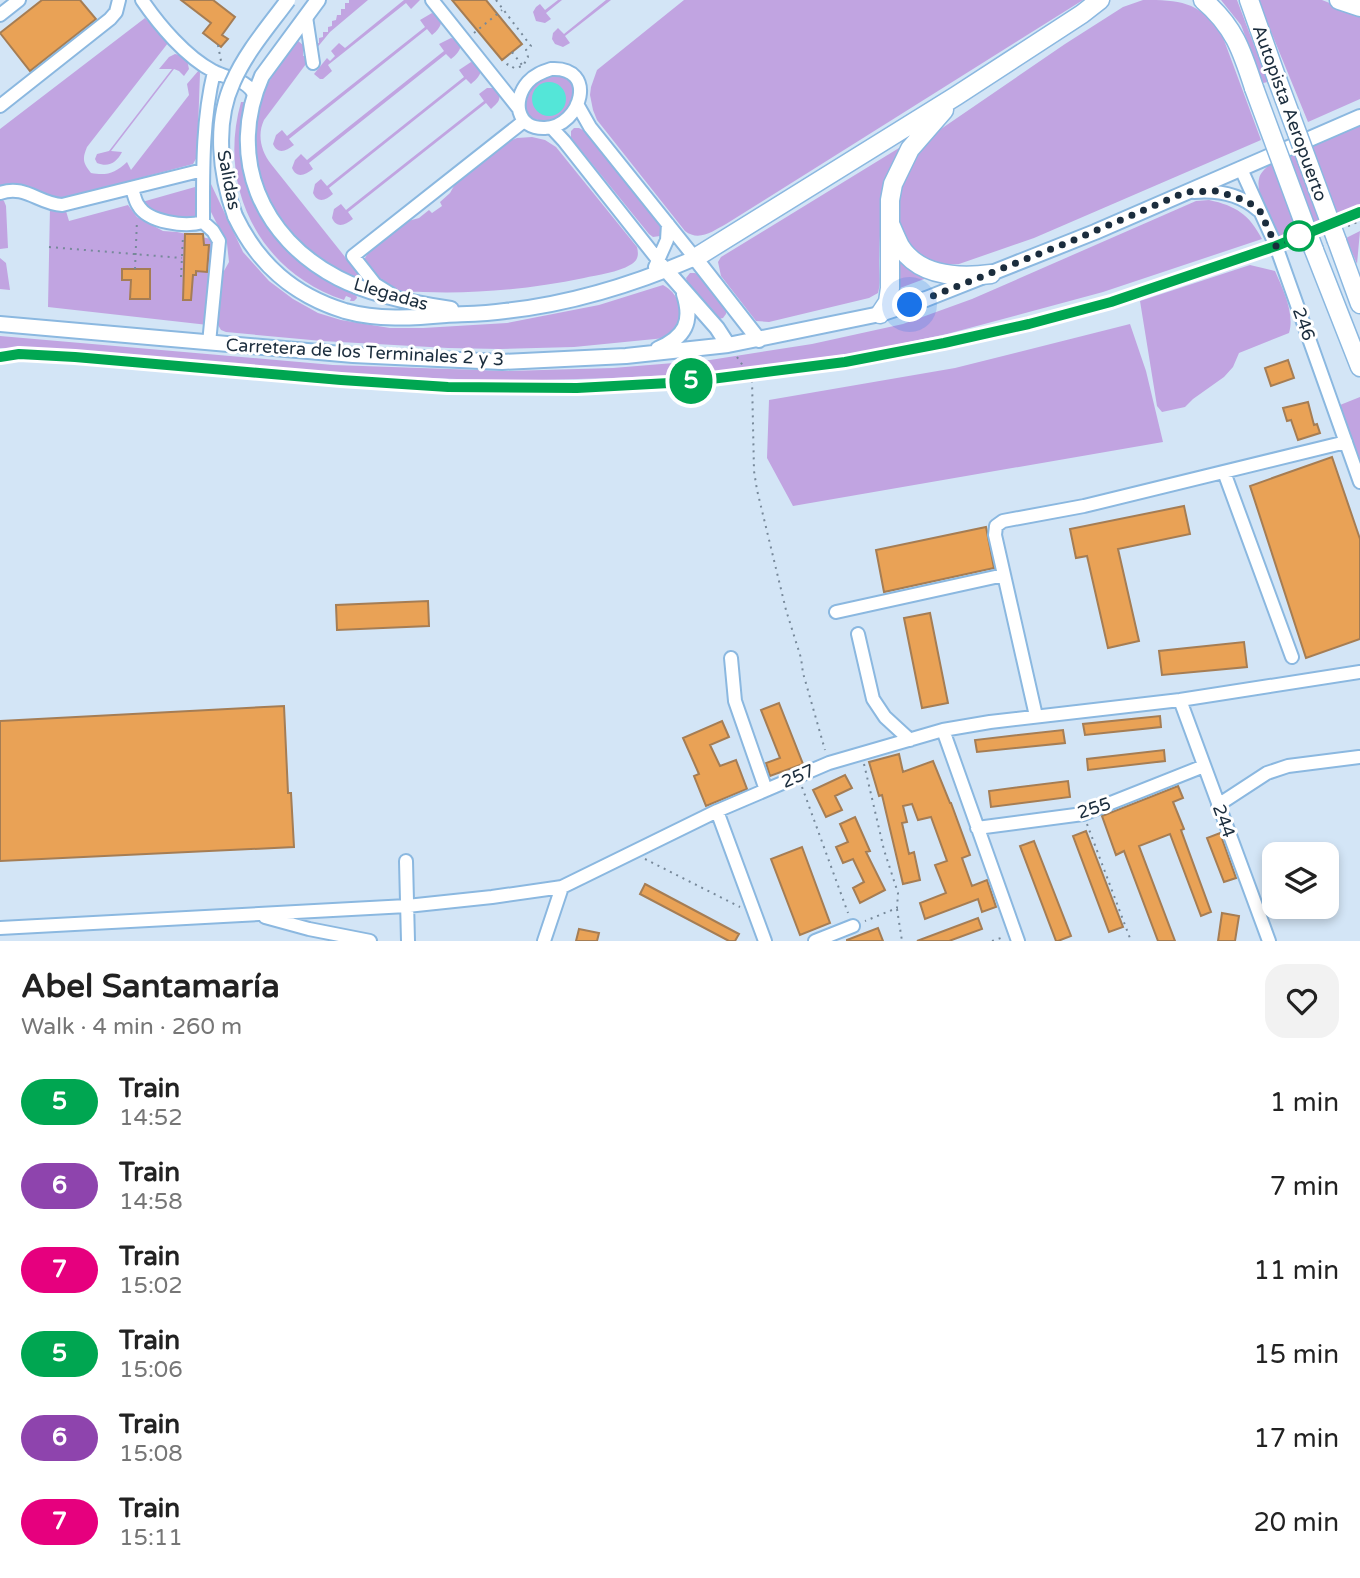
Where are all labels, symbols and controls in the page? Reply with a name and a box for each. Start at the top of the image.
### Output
street label: Autopista Aeropuerto [1248,22,1332,204]
street label: Salidas [212,148,246,212]
unlabelled marker [1284,221,1314,251]
street label: Llegadas [351,273,431,315]
your location [892,287,927,322]
street label: 246 [1288,304,1320,344]
street label: Carretera de los Terminales 2 y 3 [225,334,505,370]
line badge: 5 [668,358,714,404]
text: 5 [683,366,699,395]
street label: 257 [778,759,818,793]
street label: 255 [1074,792,1114,824]
street label: 244 [1208,801,1240,841]
map controls [1262,842,1339,919]
button: layers [1262,842,1339,919]
button: heart [1265,964,1339,1038]
text: Abel Santamaría [21,967,280,1006]
text: Walk · 4 min · 260 m [21,1013,242,1041]
text: Train [119,1073,180,1104]
text: 5 [52,1087,67,1116]
text: 1 min [1270,1087,1339,1118]
text: 14:52 [119,1104,183,1132]
text: Train [119,1157,180,1188]
text: 6 [52,1171,67,1200]
text: 7 min [1270,1171,1339,1202]
text: 14:58 [119,1188,183,1216]
text: Train [119,1241,180,1272]
text: 7 [52,1255,67,1284]
text: 11 min [1253,1255,1339,1286]
text: 15:02 [119,1272,183,1300]
text: Train [119,1325,180,1356]
text: 5 [52,1339,67,1368]
text: 15 min [1253,1339,1339,1370]
text: 15:06 [119,1356,183,1384]
text: Train [119,1409,180,1440]
text: 6 [52,1423,67,1452]
text: 17 min [1253,1423,1339,1454]
text: 15:08 [119,1440,183,1468]
text: Train [119,1493,180,1524]
text: 7 [52,1507,67,1536]
text: 20 min [1253,1507,1339,1538]
text: 15:11 [119,1524,183,1552]

